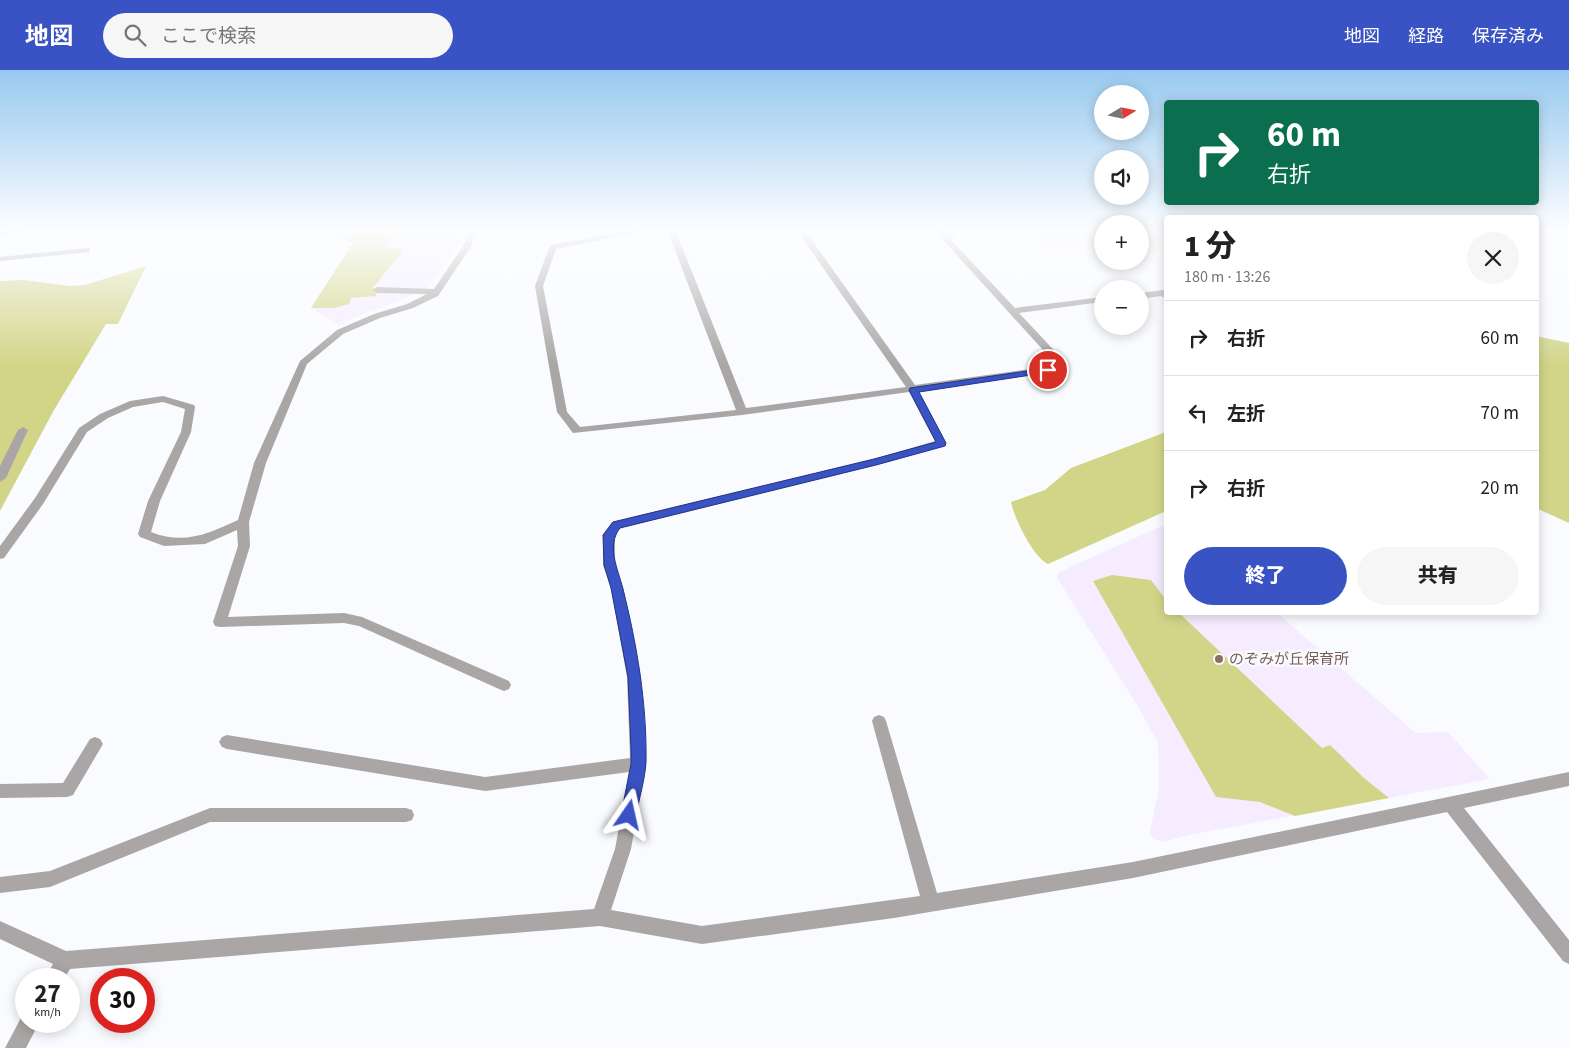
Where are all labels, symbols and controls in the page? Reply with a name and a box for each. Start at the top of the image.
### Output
search box [103,13,453,58]
text: 地図 [25,19,73,54]
icon: search [121,21,149,49]
text: ここで検索 [161,23,256,50]
text: 地図 [1344,24,1380,49]
text: 経路 [1408,24,1444,49]
text: 保存済み [1472,24,1544,49]
north arrow [1094,85,1149,140]
map controls [1094,85,1149,335]
text: 60 m [1267,110,1341,160]
icon: right [1184,120,1249,185]
button: sound [1094,150,1149,205]
text: 右折 [1267,159,1311,191]
button: + [1094,215,1149,270]
text: 1 分 [1184,225,1236,268]
button: close [1467,232,1519,284]
text: 180 m · 13:26 [1184,266,1271,288]
button: − [1094,280,1149,335]
icon: right [1184,324,1212,352]
text: 60 m [1481,325,1519,352]
text: 右折 [1227,326,1265,353]
pin [1027,349,1069,391]
icon: arrive [1034,356,1062,384]
icon: left [1184,399,1212,427]
text: 70 m [1481,400,1519,427]
text: 左折 [1227,401,1265,428]
icon: right [1184,474,1212,502]
text: 20 m [1481,475,1519,502]
text: 右折 [1227,476,1265,503]
button: 終了 [1184,547,1347,605]
button: 共有 [1357,547,1519,605]
place label: のぞみが丘保育所 [1229,649,1349,670]
marker: のぞみが丘保育所 [1213,653,1225,665]
position arrow [602,788,654,840]
speed limit sign: 30 [90,968,155,1033]
text: 27 [34,976,61,1012]
text: km/h [34,1004,61,1021]

